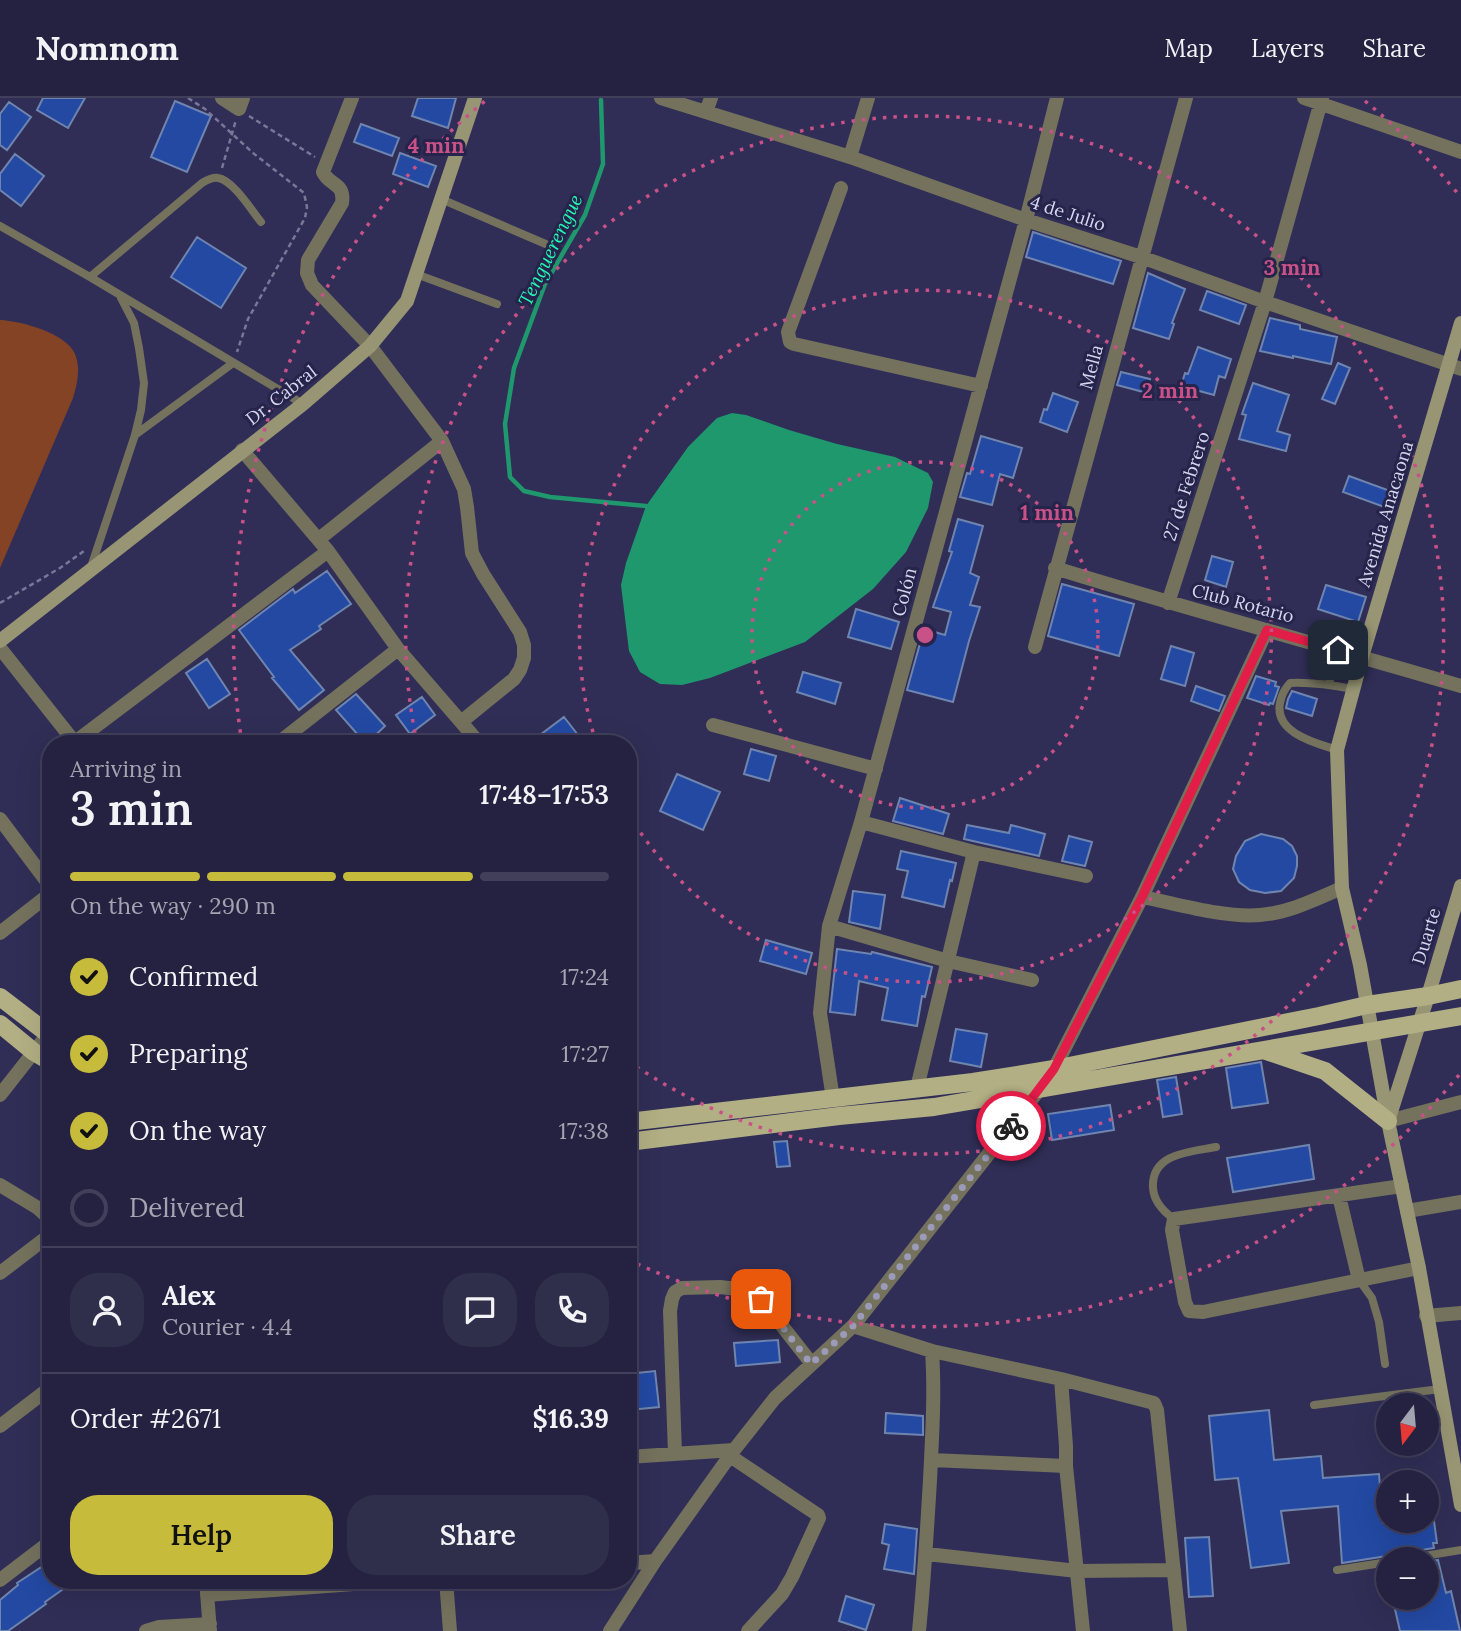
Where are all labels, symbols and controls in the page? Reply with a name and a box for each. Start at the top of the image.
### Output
text: Nomnom [35,27,179,69]
text: Map [1164,33,1213,64]
text: Layers [1251,33,1324,64]
text: Share [1362,33,1426,64]
text: 4 min [408,132,464,159]
water label: Tenguerengue [513,190,587,310]
street label: 4 de Julio [1028,190,1108,236]
text: 3 min [1264,254,1320,281]
street label: Mella [1074,342,1108,392]
street label: Dr. Cabral [241,360,321,430]
text: 2 min [1142,377,1198,404]
street label: 27 de Febrero [1158,429,1214,543]
street label: Avenida Anacaona [1352,438,1418,591]
text: 1 min [1020,499,1074,526]
street label: Colón [886,565,922,619]
street label: Club Rotario [1189,578,1297,628]
pin [1308,620,1368,680]
centre of rings [913,623,937,647]
icon: home [1319,631,1357,669]
text: Arriving in [70,754,182,783]
text: 17:48–17:53 [479,778,609,811]
text: 3 min [70,779,193,838]
text: On the way · 290 m [70,891,276,920]
street label: Duarte [1407,905,1446,967]
icon: check [70,958,108,996]
text: Confirmed [129,960,258,993]
text: 17:24 [560,962,609,991]
icon: check [70,1035,108,1073]
text: Preparing [129,1037,248,1070]
text: 17:27 [561,1039,609,1068]
courier [976,1091,1046,1161]
icon: bike [992,1107,1030,1145]
icon: check [70,1112,108,1150]
text: On the way [129,1114,266,1147]
text: 17:38 [559,1116,609,1145]
text: Delivered [129,1191,245,1224]
pin [731,1269,791,1329]
button: person [70,1273,144,1347]
button: chat [443,1273,517,1347]
button: phone [535,1273,609,1347]
text: Alex [162,1279,216,1312]
icon: bag [742,1280,780,1318]
text: Courier · 4.4 [162,1312,293,1341]
north arrow [1376,1393,1438,1456]
map controls [1376,1393,1439,1610]
text: Order #2671 [70,1402,221,1435]
text: $16.39 [533,1402,609,1435]
button: + [1376,1470,1439,1533]
button: Help [70,1495,333,1575]
button: Share [347,1495,609,1575]
button: − [1376,1547,1439,1610]

